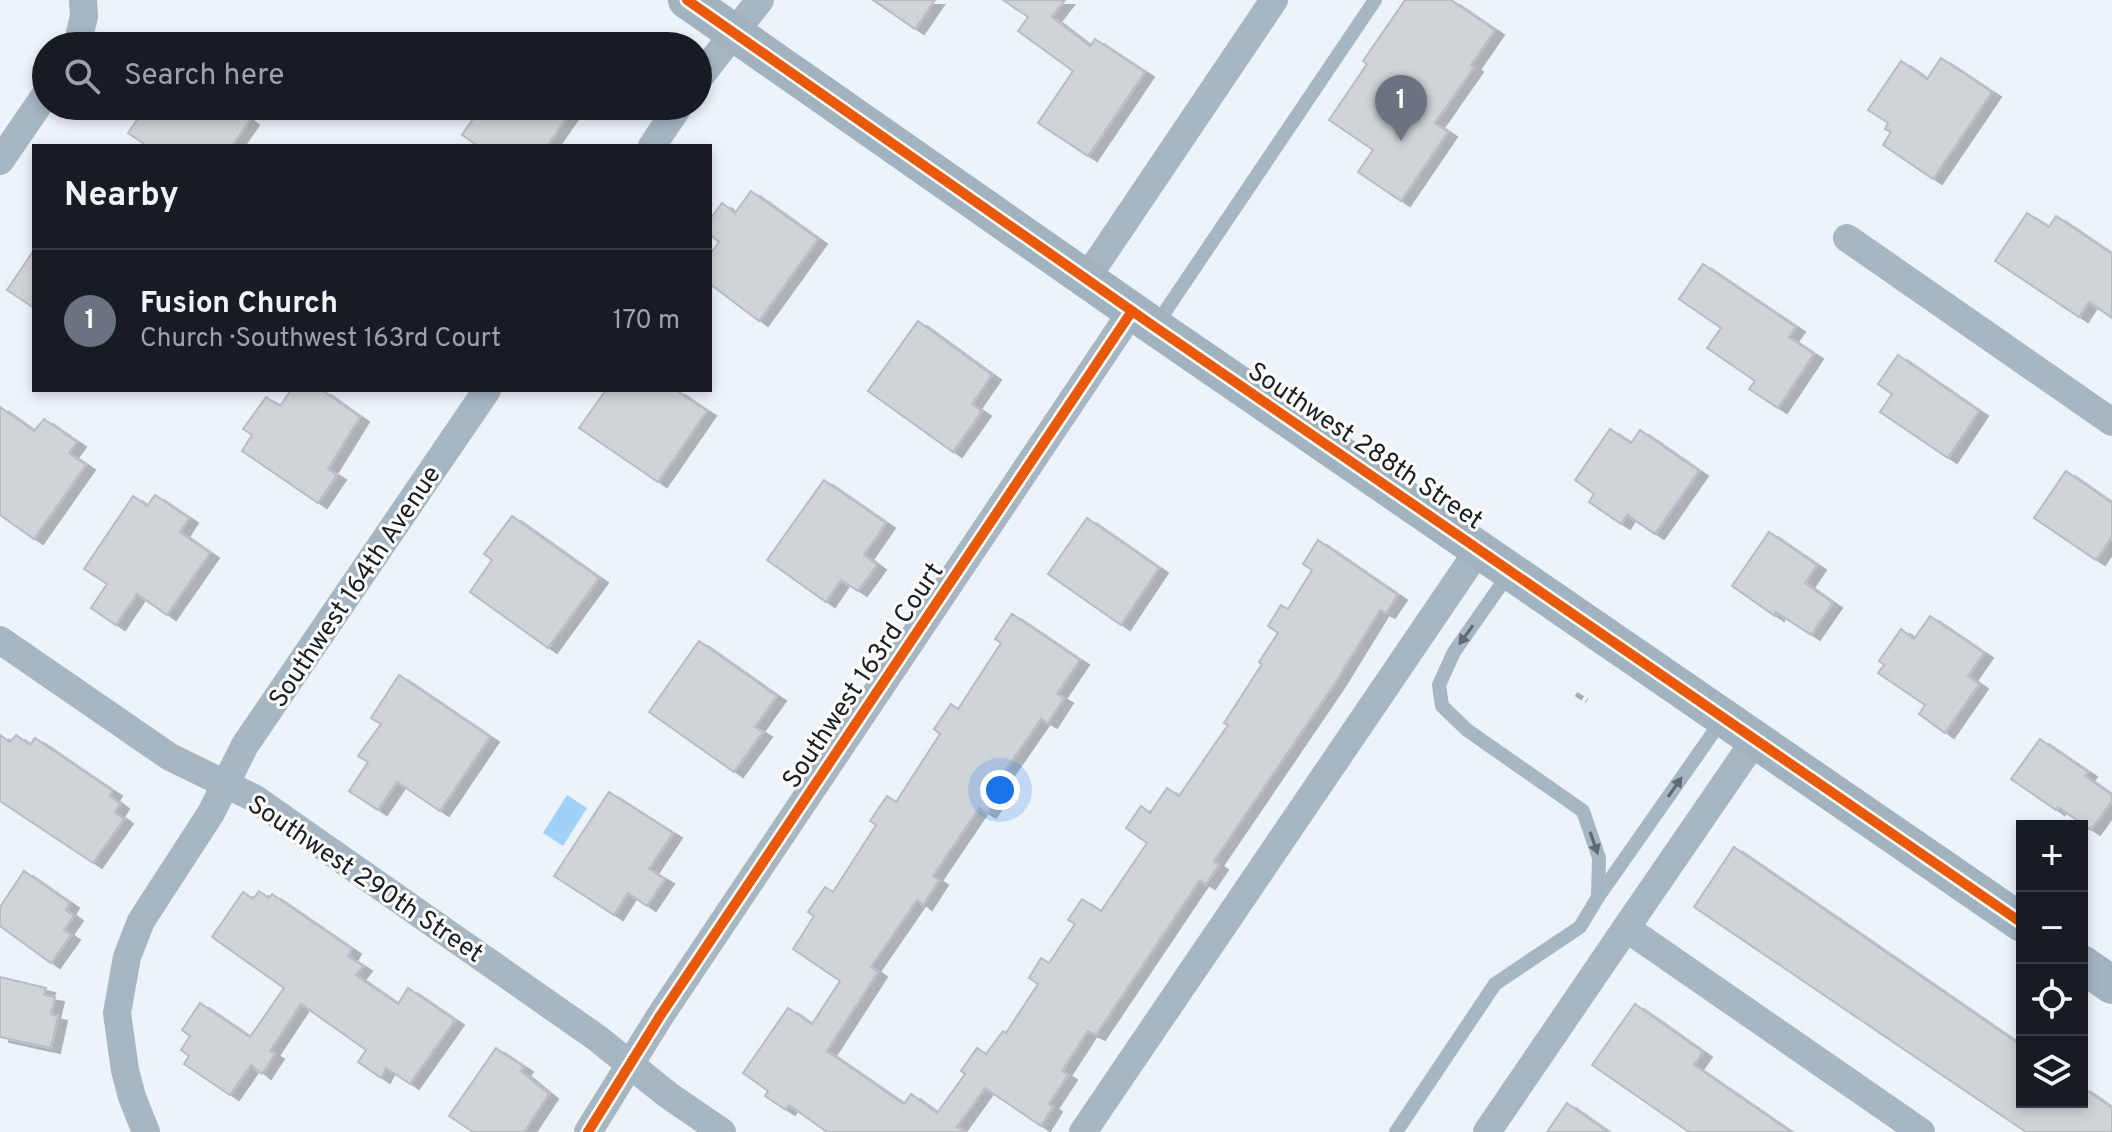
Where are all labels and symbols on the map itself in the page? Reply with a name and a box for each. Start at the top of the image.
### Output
pin: 1 [1375,75,1427,141]
street label: Southwest 288th Street [1241,356,1489,538]
street label: Southwest 164th Avenue [263,460,449,715]
street label: Southwest 163rd Court [776,557,952,796]
one-way arrow [1458,624,1474,646]
your location [980,770,1020,810]
one-way arrow [1666,777,1682,798]
street label: Southwest 290th Street [240,789,489,971]
one-way arrow [1588,831,1600,855]

